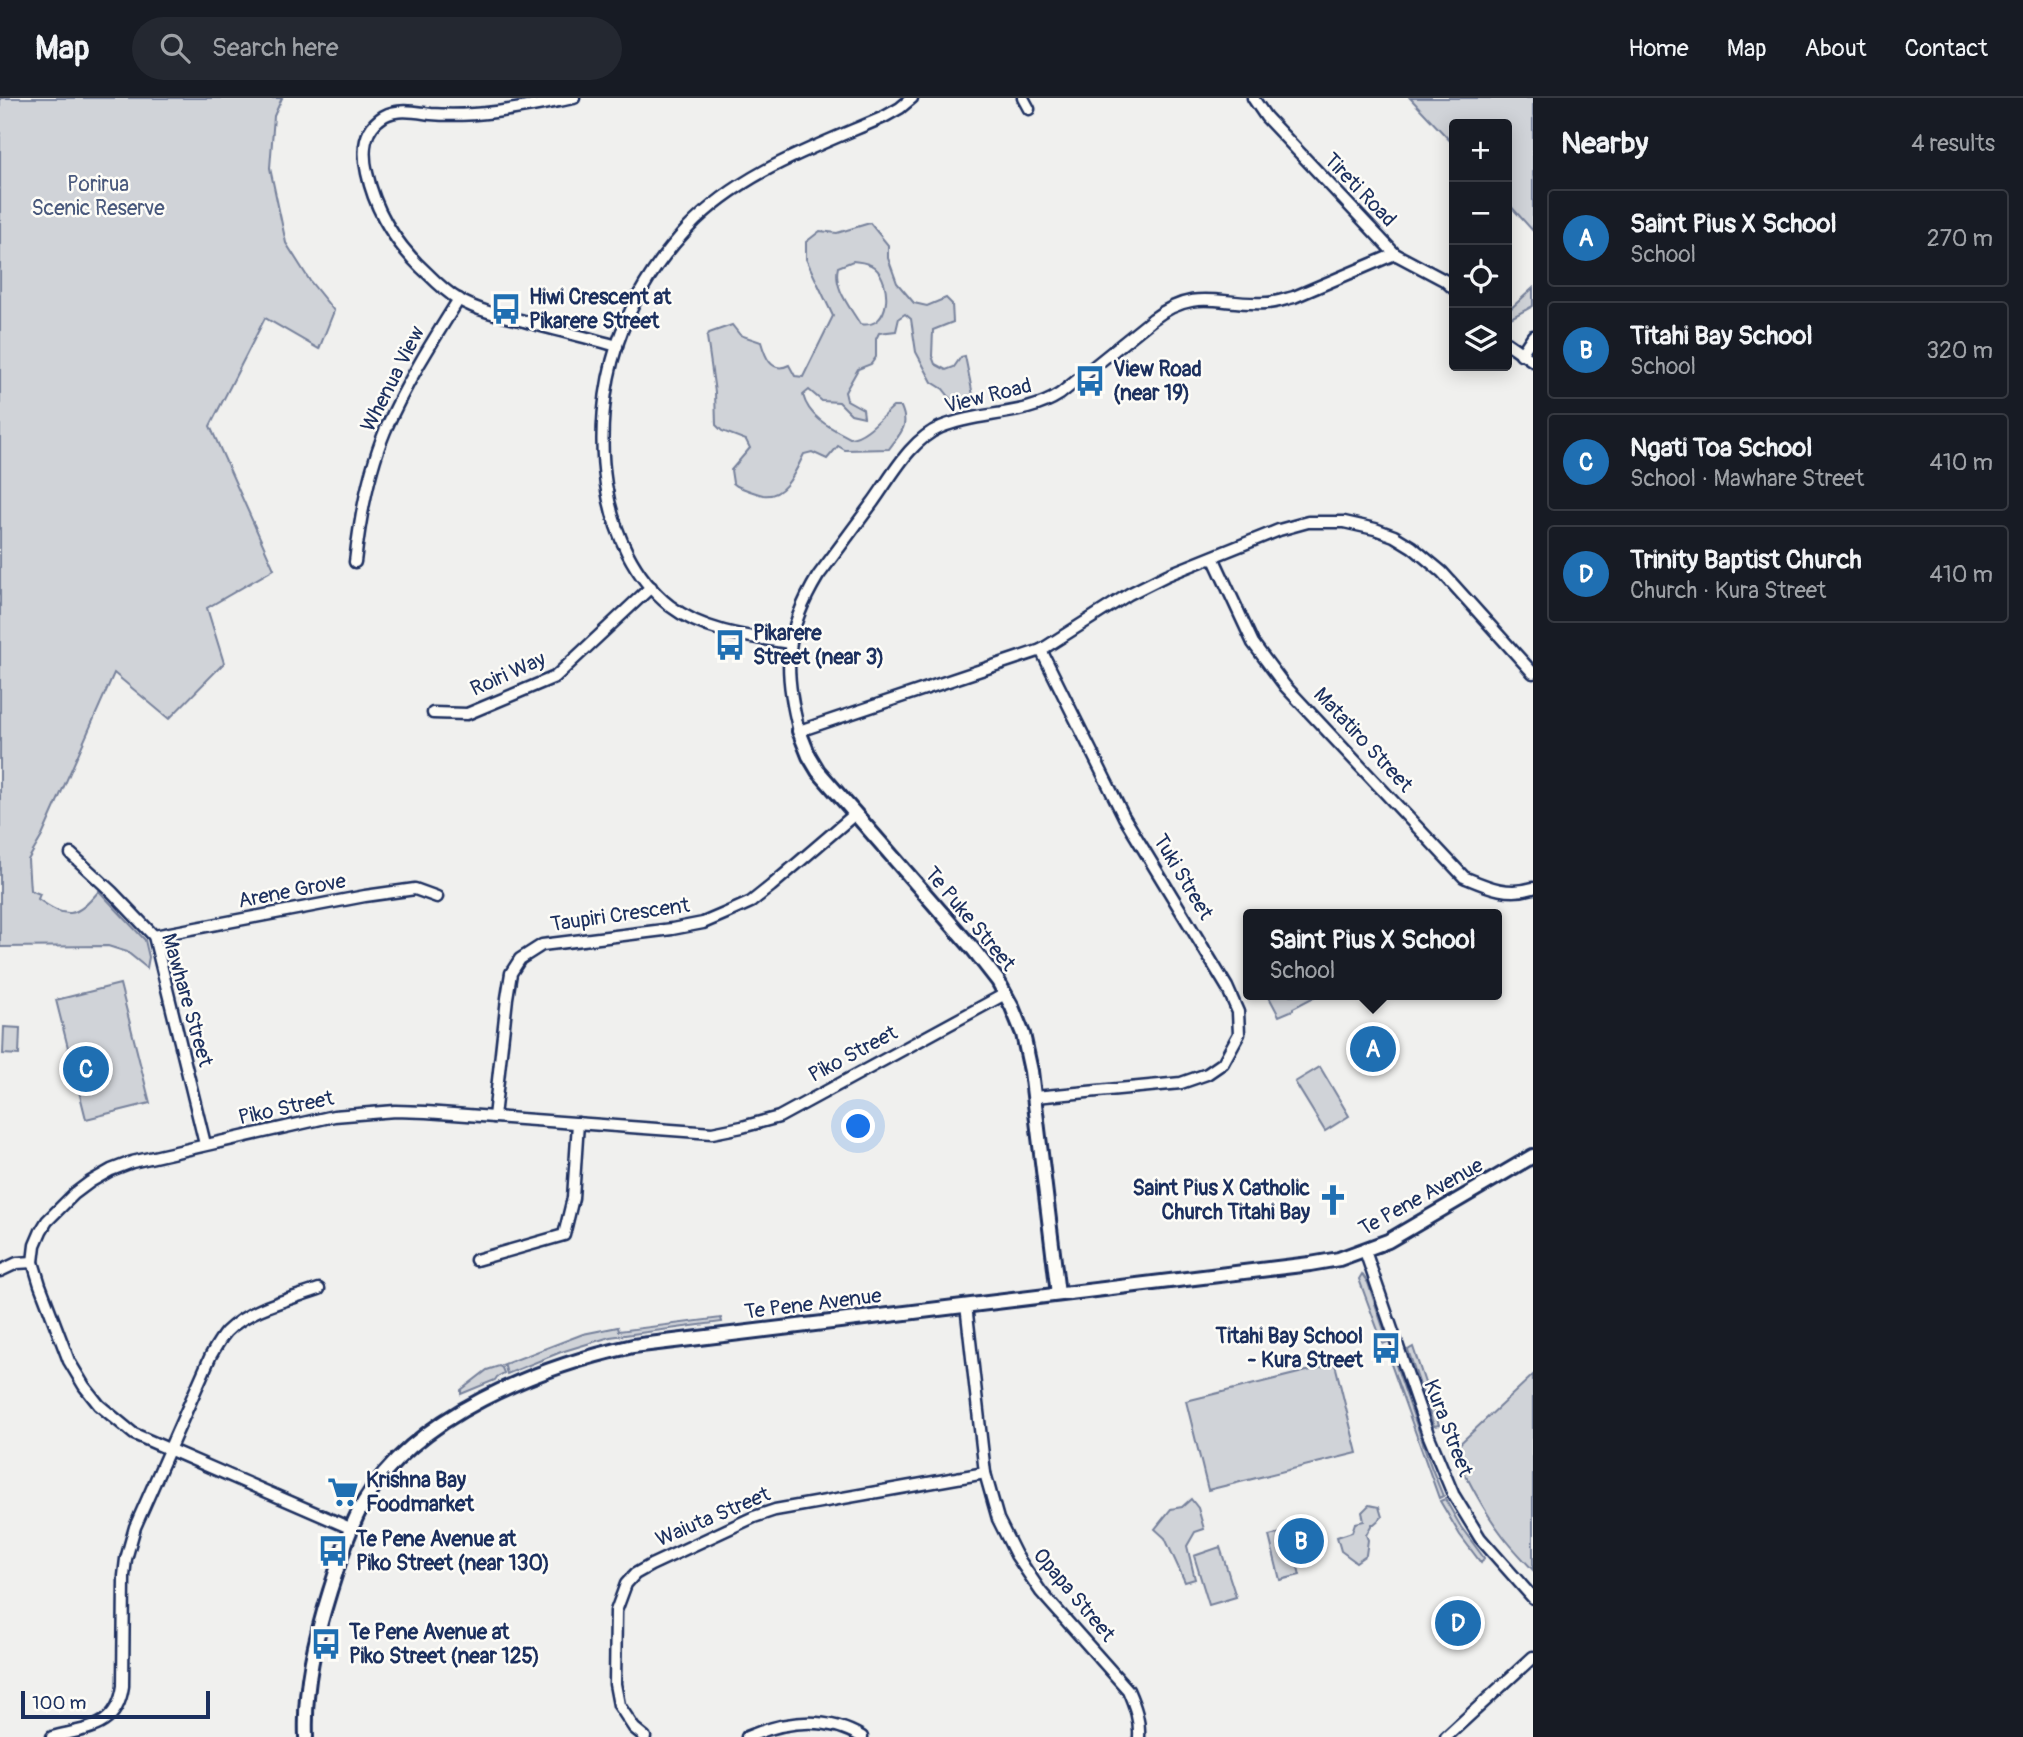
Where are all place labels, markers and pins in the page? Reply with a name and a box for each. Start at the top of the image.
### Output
place label: Hiwi Crescent at Pikarere Street [529,284,672,335]
bus stop icon: Hiwi Crescent at Pikarere Street [489,292,523,326]
place label: View Road (near 19) [1113,356,1202,407]
bus stop icon: View Road (near 19) [1073,364,1107,398]
place label: Pikarere Street (near 3) [753,620,884,671]
bus stop icon: Pikarere Street (near 3) [713,628,747,662]
pin: A [1350,1023,1396,1075]
pin: C [63,1043,109,1095]
place label: Saint Pius X Catholic Church Titahi Bay [1132,1175,1310,1226]
church icon: Saint Pius X Catholic Church Titahi Bay [1316,1183,1350,1217]
place label: Titahi Bay School - Kura Street [1215,1323,1364,1374]
bus stop icon: Titahi Bay School - Kura Street [1369,1331,1403,1365]
place label: Krishna Bay Foodmarket [366,1467,474,1518]
supermarket icon: Krishna Bay Foodmarket [326,1475,360,1509]
pin: B [1278,1515,1324,1567]
place label: Te Pene Avenue at Piko Street (near 130) [355,1526,550,1577]
bus stop icon: Te Pene Avenue at Piko Street (near 130) [316,1534,350,1568]
pin: D [1435,1597,1481,1649]
place label: Te Pene Avenue at Piko Street (near 125) [348,1619,540,1670]
bus stop icon: Te Pene Avenue at Piko Street (near 125) [309,1627,343,1661]

